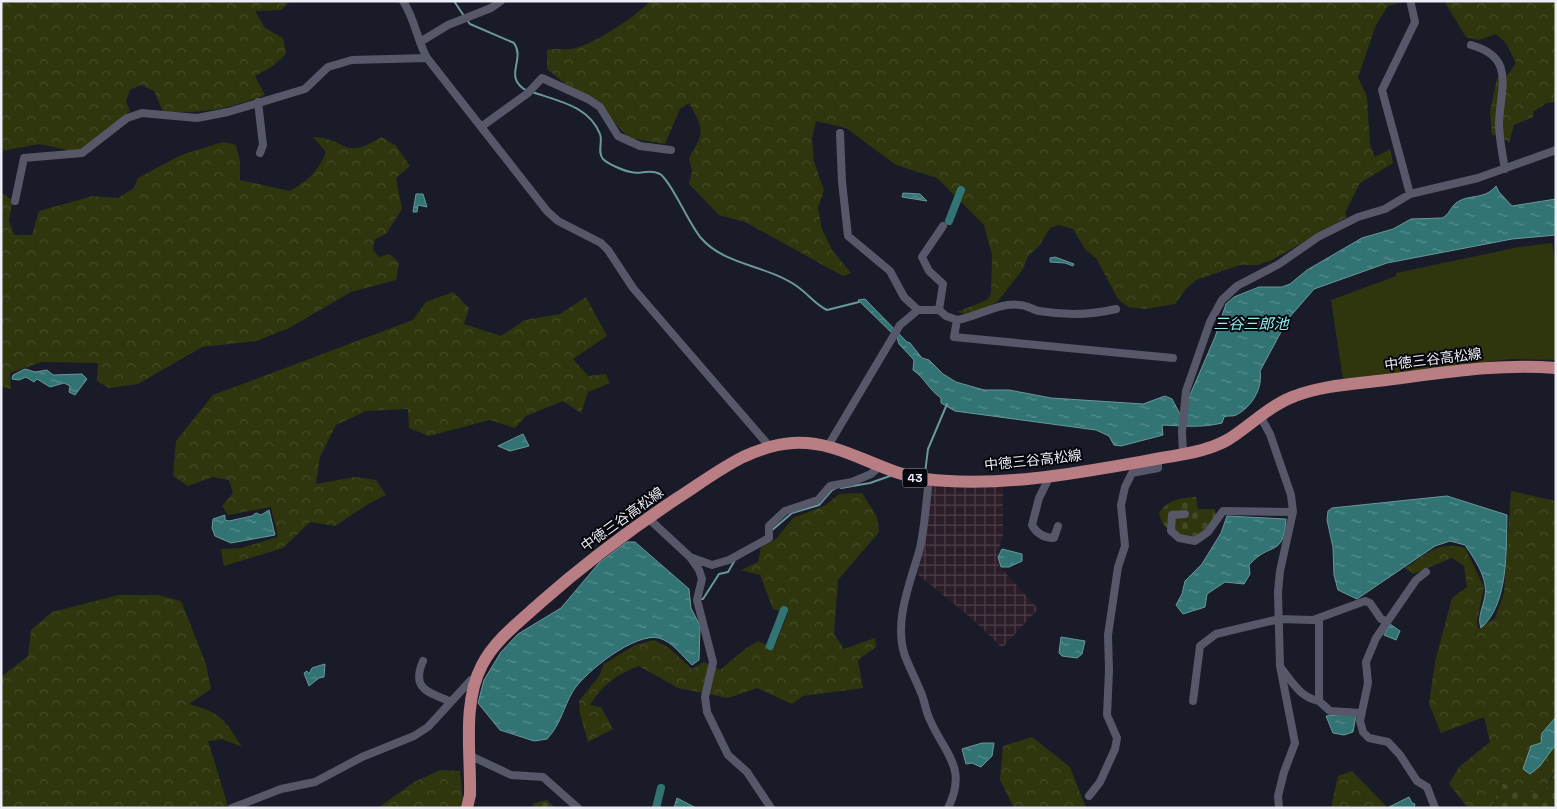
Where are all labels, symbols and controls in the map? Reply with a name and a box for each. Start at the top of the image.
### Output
water label: 三谷三郎池 [1213,314,1290,333]
street label: 中徳三谷高松線 [1383,344,1483,374]
street label: 中徳三谷高松線 [983,446,1083,474]
road number: 43 [902,468,928,488]
street label: 中徳三谷高松線 [577,483,667,555]

